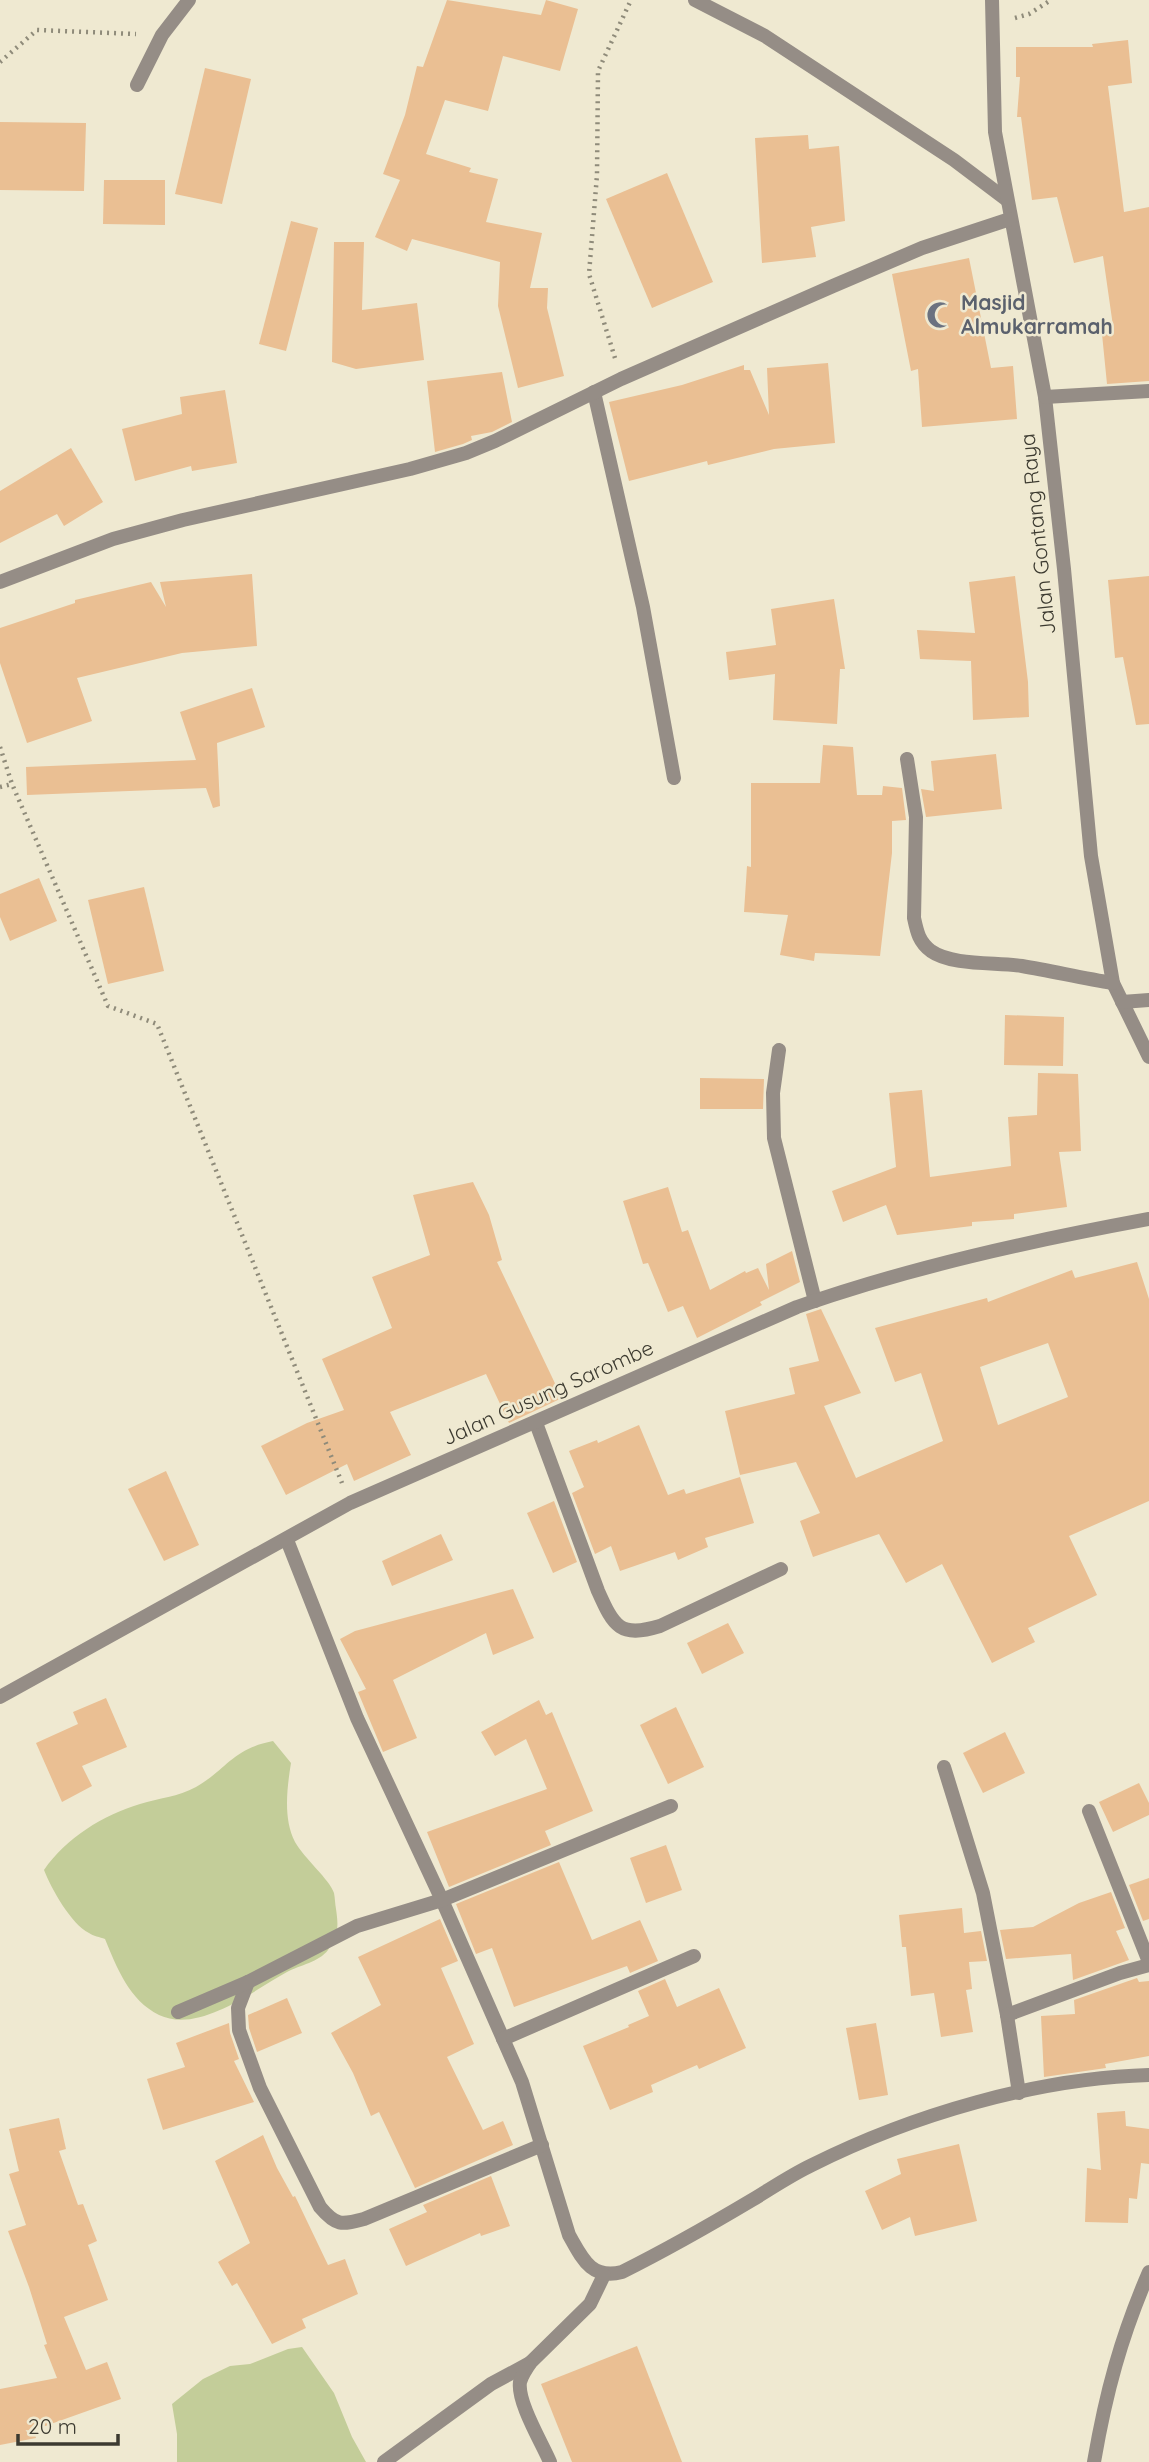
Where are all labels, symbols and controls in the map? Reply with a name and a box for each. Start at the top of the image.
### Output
place label: Masjid Almukarramah [961,289,1113,339]
mosque icon: Masjid Almukarramah [925,300,955,330]
street label: Jalan Gontang Raya [1014,432,1060,636]
street label: Jalan Gusung Sarombe [438,1334,657,1450]
scale bar [18,2402,117,2446]
text: 20 m [28,2413,77,2439]

